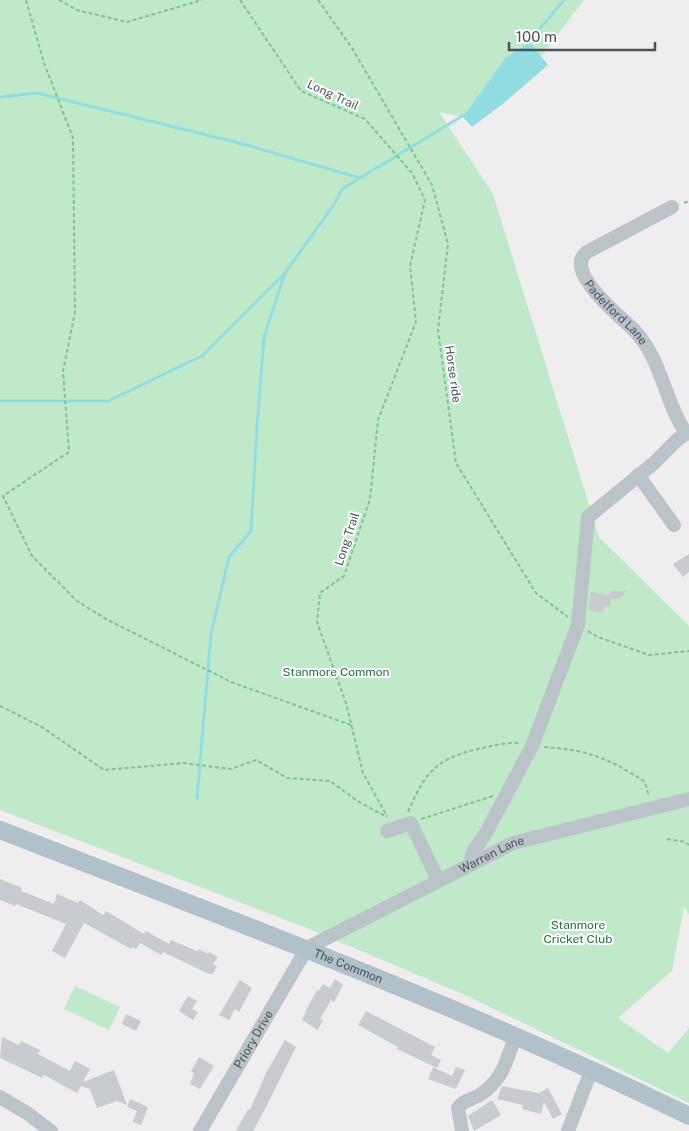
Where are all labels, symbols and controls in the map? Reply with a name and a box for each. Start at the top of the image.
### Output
scale bar [509,20,655,52]
text: 100 m [516,28,557,45]
street label: Long Trail [305,77,361,113]
street label: Padelford Lane [581,277,650,348]
street label: Horse ride [442,344,464,404]
street label: Long Trail [332,510,362,567]
park label: Stanmore Common [283,665,390,679]
street label: Warren Lane [457,833,526,876]
park label: Stanmore Cricket Club [544,918,612,946]
street label: The Common [312,946,385,987]
street label: Priory Drive [231,1008,276,1071]

